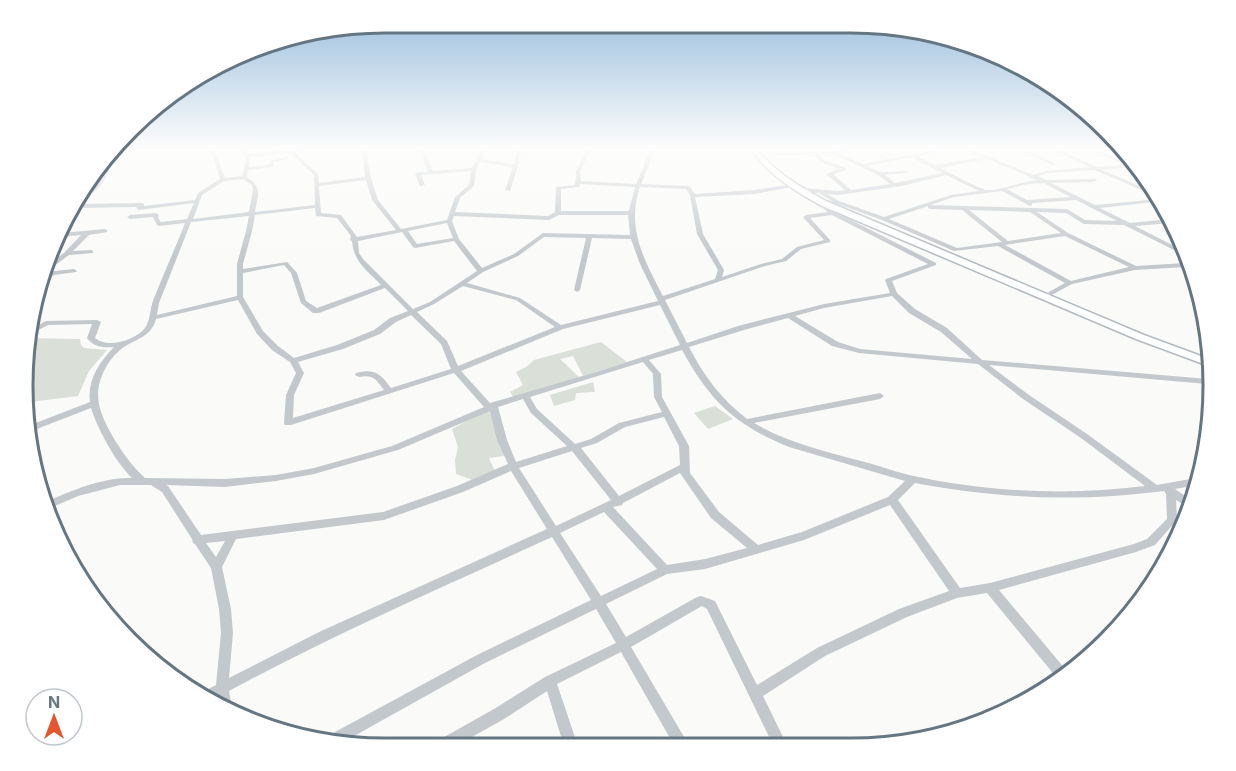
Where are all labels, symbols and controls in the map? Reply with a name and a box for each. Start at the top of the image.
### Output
north arrow [24,687,84,747]
text: N [48,692,60,712]

